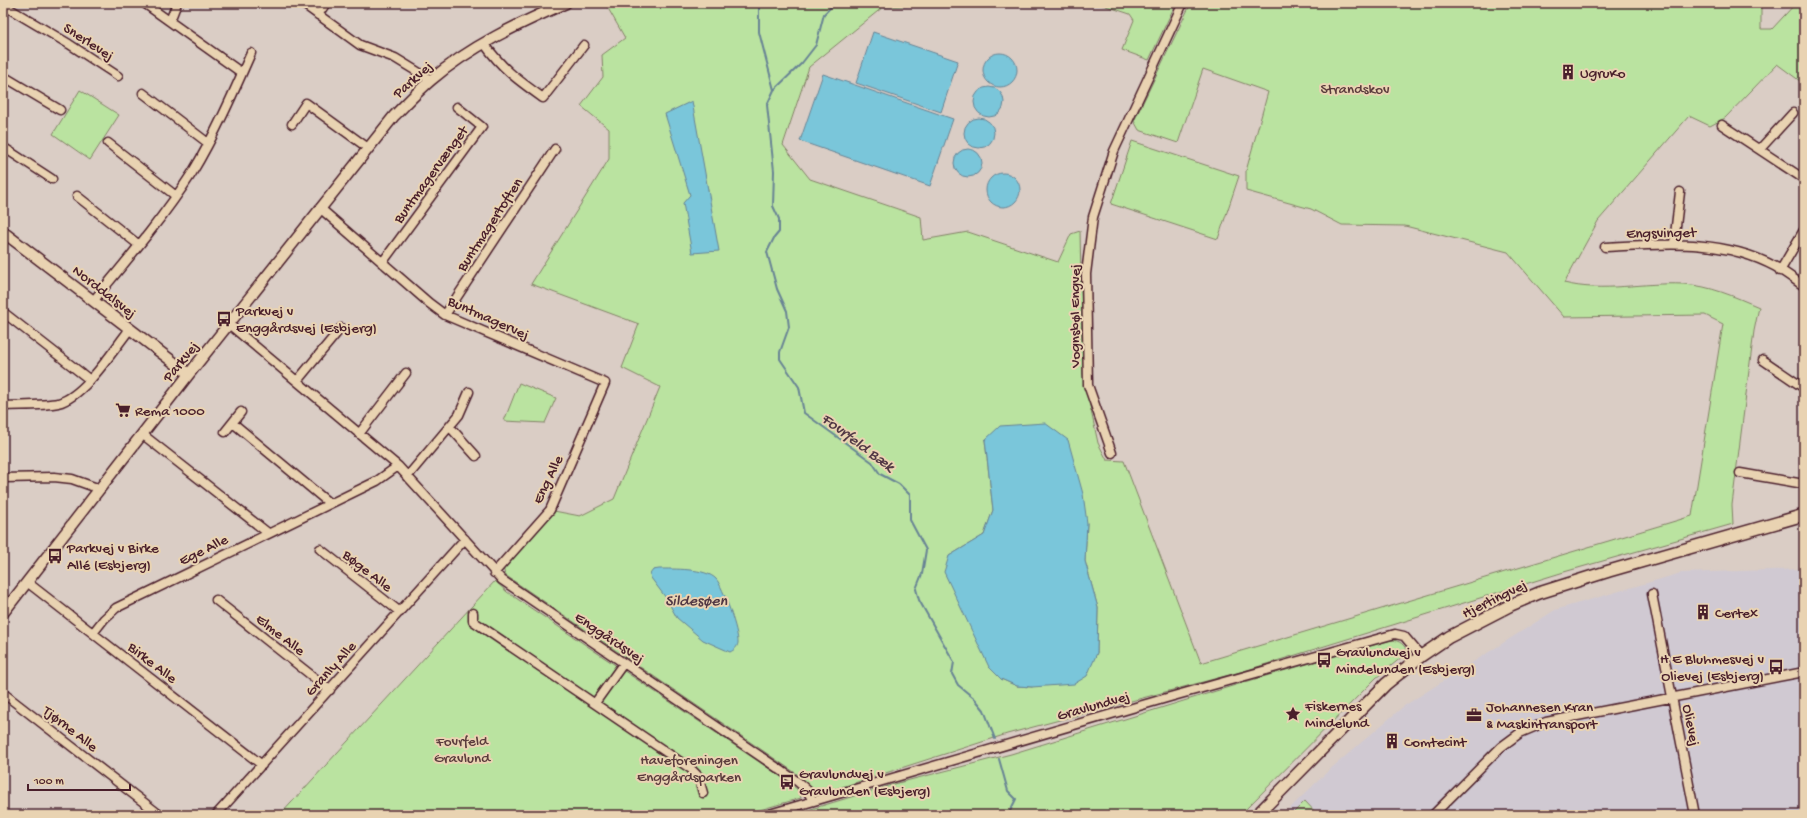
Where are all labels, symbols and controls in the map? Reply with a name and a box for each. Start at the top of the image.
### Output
street label: Snerlevej [59,20,117,66]
street label: Parkvej [389,58,437,104]
building icon: UgruKo [1559,63,1577,81]
place label: UgruKo [1580,65,1626,83]
park label: Strandskov [1320,81,1390,99]
street label: Buntmagervænget [390,121,474,228]
street label: Buntmagertoften [453,175,528,276]
street label: Engsvinget [1626,224,1698,244]
street label: Norddalsvej [68,262,139,323]
street label: Vognsbøl Engvej [1067,264,1085,369]
street label: Buntmagervej [444,292,532,345]
place label: Parkvej v Enggårdsvej (Esbjerg) [235,303,377,338]
bus stop icon: Parkvej v Enggårdsvej (Esbjerg) [215,310,233,328]
street label: Parkvej [159,338,203,387]
supermarket icon: Rema 1000 [114,401,132,419]
place label: Rema 1000 [135,403,205,421]
water label: Fovrfeld Bæk [817,410,899,479]
street label: Eng Alle [529,452,568,507]
street label: Ege Alle [176,531,232,570]
place label: Parkvej v Birke Allé (Esbjerg) [66,540,159,575]
street label: Bøge Alle [337,546,396,597]
bus stop icon: Parkvej v Birke Allé (Esbjerg) [46,547,64,565]
street label: Hjertingvej [1460,576,1530,623]
water label: Sildesøen [665,593,727,612]
building icon: Certex [1694,603,1712,621]
place label: Certex [1715,605,1758,623]
street label: Enggårdsvej [571,609,647,669]
street label: Elme Alle [251,611,308,661]
street label: Birke Alle [123,638,180,688]
street label: Granly Alle [302,638,361,701]
place label: Gravlundvej v Mindelunden (Esbjerg) [1336,644,1475,679]
bus stop icon: Gravlundvej v Mindelunden (Esbjerg) [1315,651,1333,669]
place label: H E Bluhmesvej v Olievej (Esbjerg) [1660,651,1764,686]
bus stop icon: H E Bluhmesvej v Olievej (Esbjerg) [1767,658,1785,676]
street label: Gravlundvej [1055,688,1132,726]
place label: Fiskernes Mindelund [1304,698,1370,733]
place label: Johannesen Kran & Maskintransport [1486,699,1599,734]
street label: Tjørne Alle [38,702,101,757]
street label: Olievej [1677,703,1703,748]
place icon: Fiskernes Mindelund [1284,705,1302,723]
office icon: Johannesen Kran & Maskintransport [1465,706,1483,724]
building icon: Comtecint [1383,732,1401,750]
park label: Fovrfeld Gravlund [434,733,491,768]
place label: Comtecint [1404,734,1468,752]
park label: Haveforeningen Enggårdsparken [637,752,741,787]
scale bar [28,766,130,792]
place label: Gravlundvej v Gravlunden (Esbjerg) [799,766,931,801]
bus stop icon: Gravlundvej v Gravlunden (Esbjerg) [778,773,796,791]
text: 100 m [33,775,64,789]

